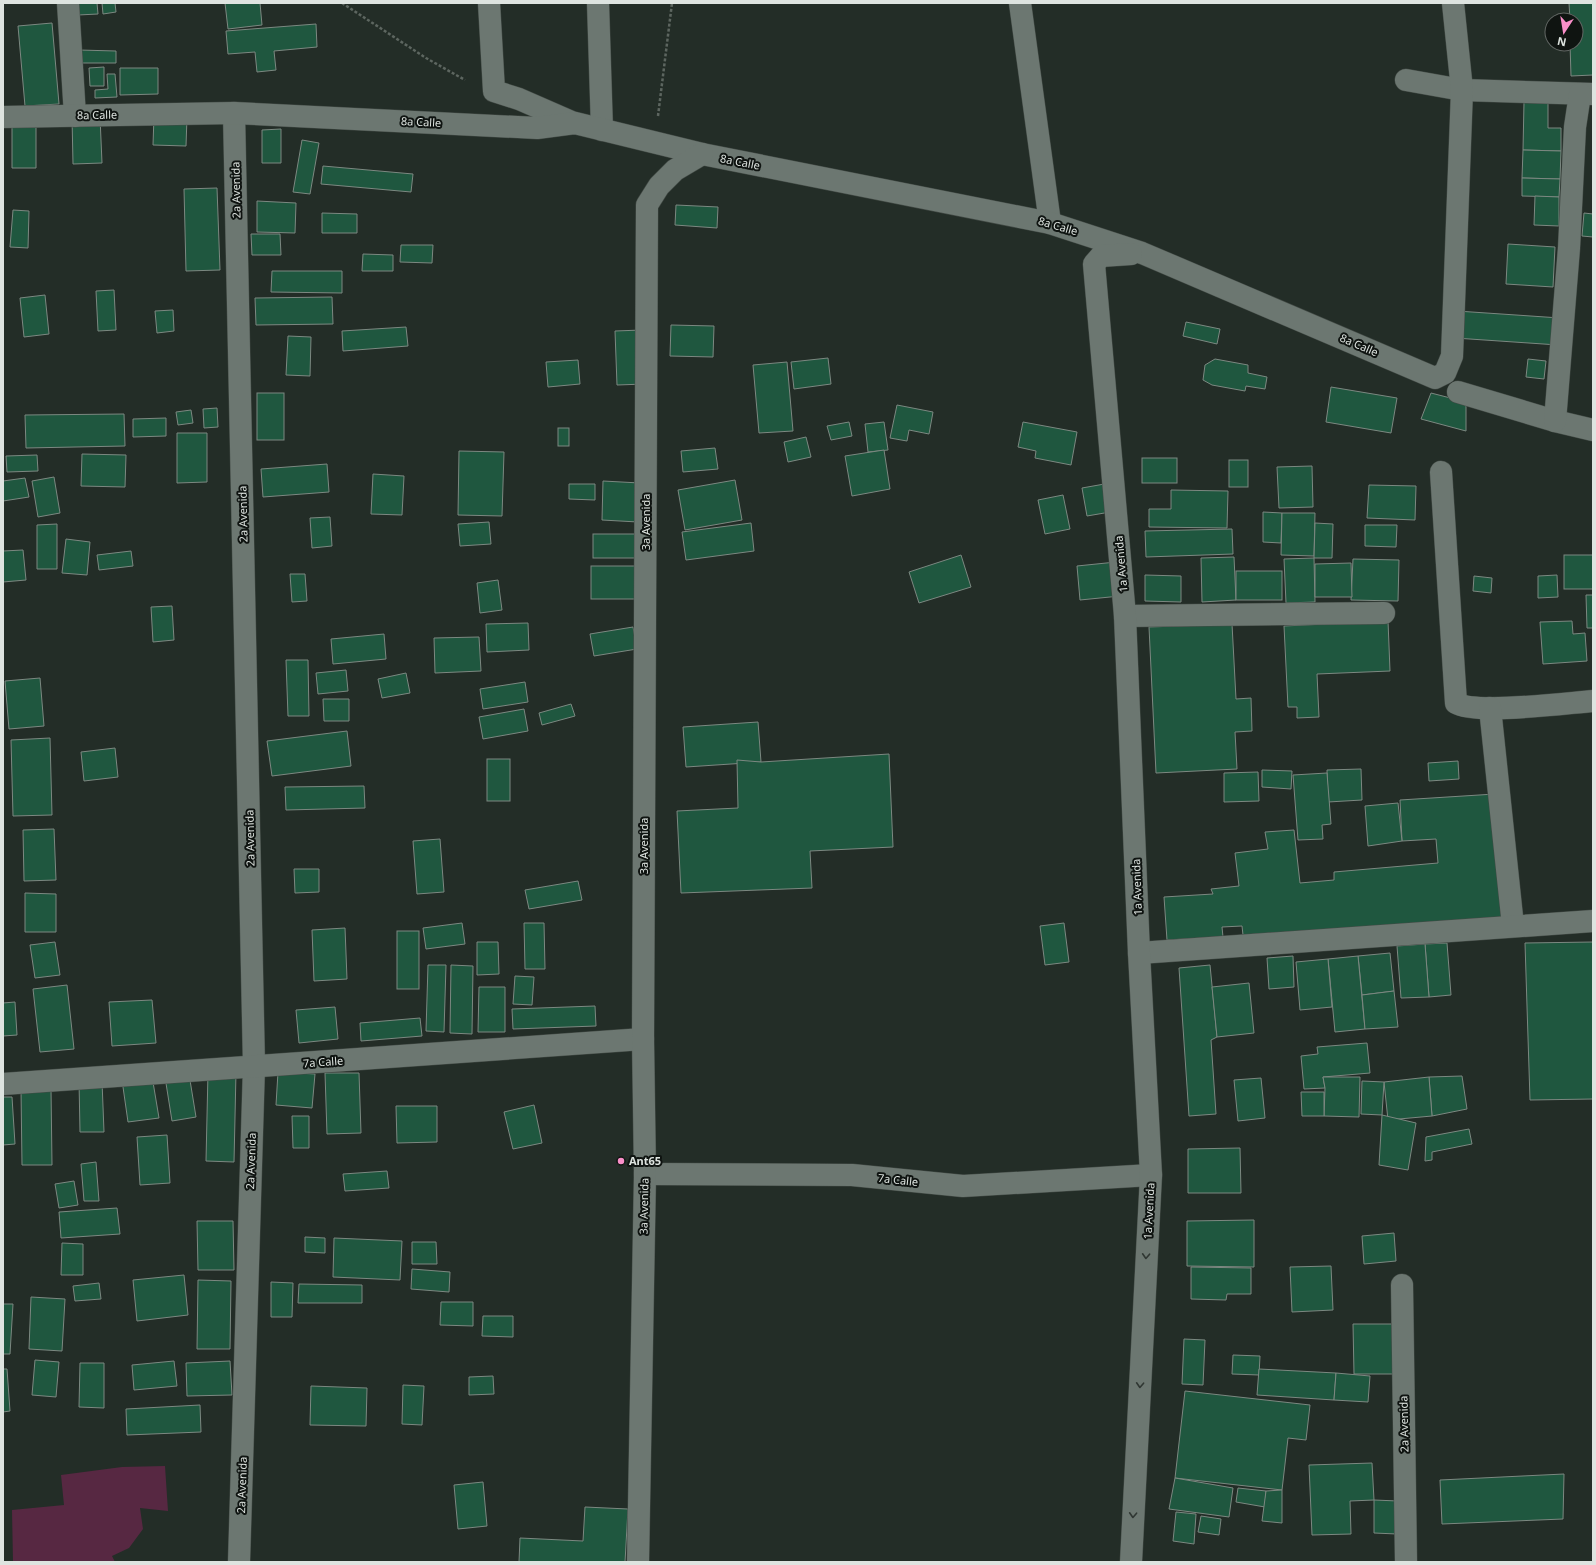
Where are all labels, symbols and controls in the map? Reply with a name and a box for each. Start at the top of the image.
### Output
north arrow [1544,12,1584,52]
text: N [1556,34,1568,51]
street label: 8a Calle [77,107,117,122]
street label: 8a Calle [400,113,442,130]
street label: 8a Calle [719,150,761,173]
street label: 2a Avenida [228,162,243,218]
street label: 8a Calle [1037,213,1080,238]
street label: 8a Calle [1338,330,1381,359]
street label: 2a Avenida [235,486,250,542]
street label: 3a Avenida [638,494,653,550]
street label: 1a Avenida [1111,535,1130,593]
street label: 2a Avenida [242,810,257,866]
street label: 3a Avenida [636,818,651,874]
street label: 1a Avenida [1128,858,1145,916]
street label: 7a Calle [302,1053,344,1070]
street label: 2a Avenida [242,1132,259,1190]
place label: Ant65 [629,1153,661,1168]
marker: Ant65 [616,1156,626,1166]
street label: 7a Calle [877,1170,919,1189]
street label: 3a Avenida [636,1178,651,1234]
street label: 1a Avenida [1140,1182,1157,1240]
one-way arrow [1142,1253,1150,1259]
one-way arrow [1135,1382,1144,1388]
street label: 2a Avenida [1396,1396,1411,1452]
street label: 2a Avenida [233,1456,250,1514]
one-way arrow [1129,1512,1138,1518]

